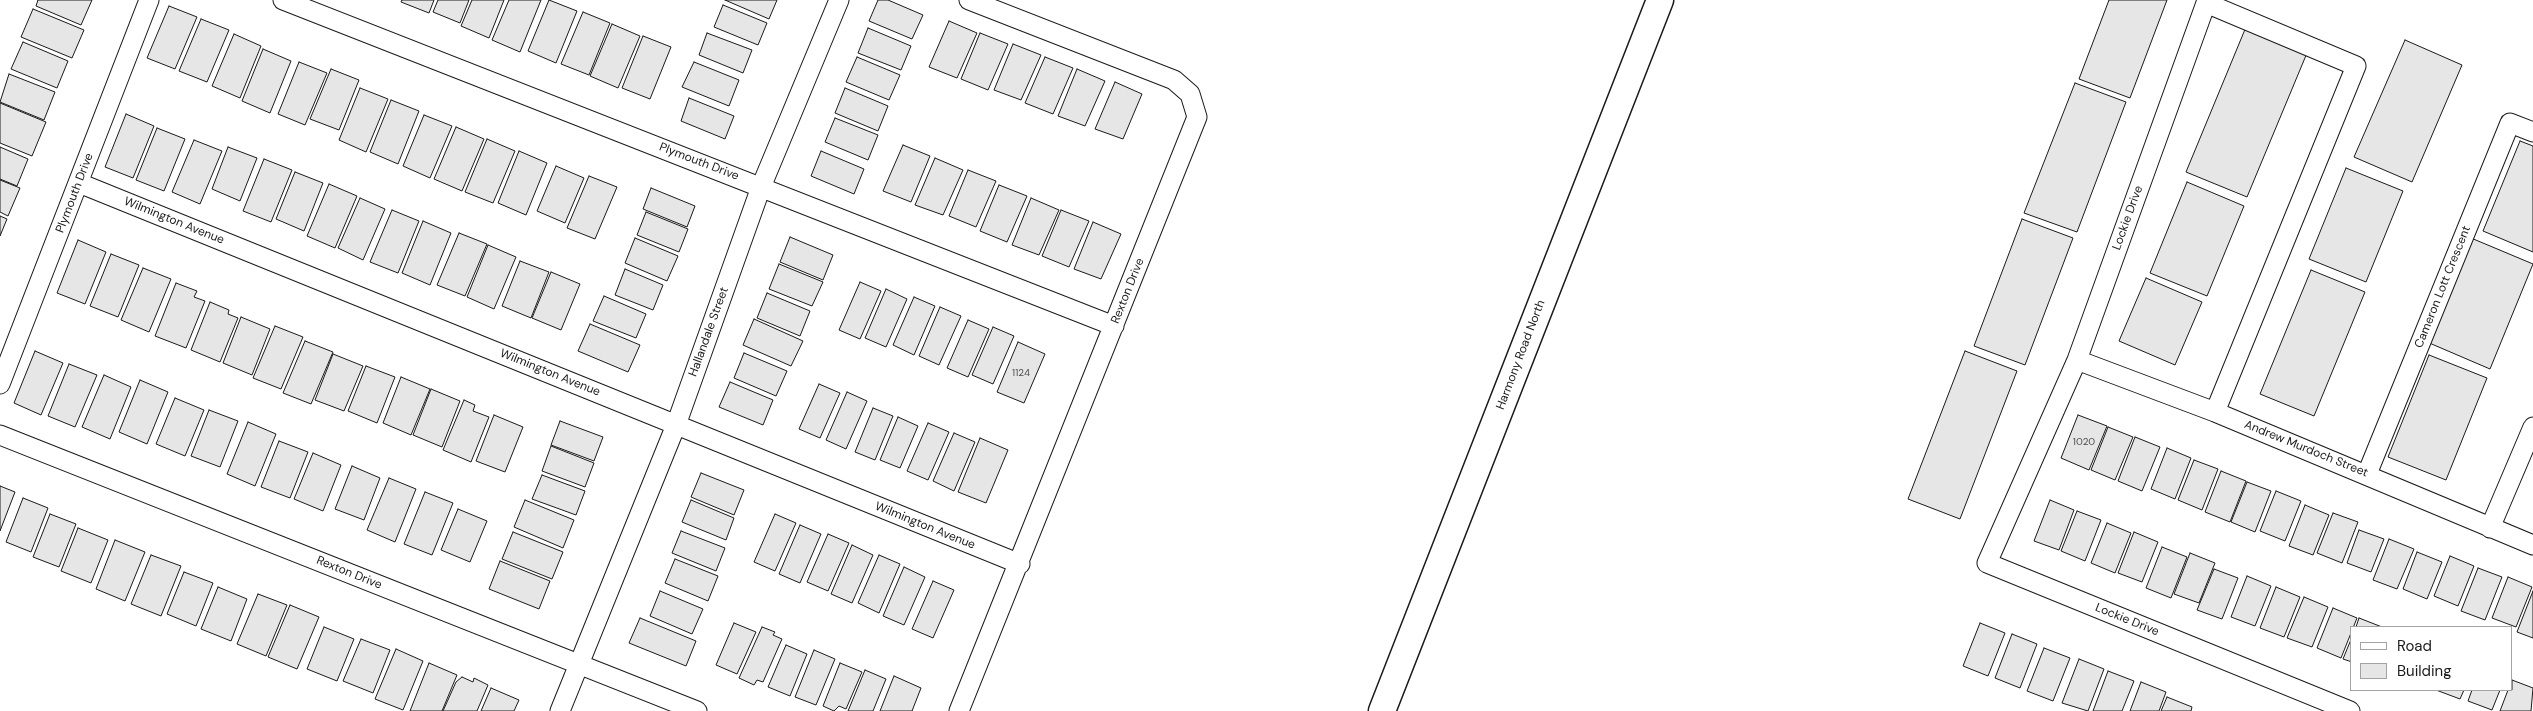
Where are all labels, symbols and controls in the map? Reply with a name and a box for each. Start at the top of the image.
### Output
street label: Plymouth Drive [657,140,741,184]
street label: Plymouth Drive [53,151,97,235]
street label: Lockie Drive [2110,184,2146,252]
street label: Wilmington Avenue [122,194,226,248]
street label: Cameron Lott Crescent [2412,224,2474,350]
street label: Rexton Drive [1108,256,1148,326]
street label: Hallandale Street [686,285,732,379]
street label: Harmony Road North [1493,298,1549,412]
street label: Wilmington Avenue [498,346,602,400]
house number: 1124 [1012,367,1030,379]
street label: Andrew Murdoch Street [2242,418,2370,480]
house number: 1020 [2073,436,2095,448]
street label: Wilmington Avenue [873,499,977,553]
street label: Rexton Drive [314,553,384,593]
street label: Lockie Drive [2093,601,2161,639]
legend [2350,626,2513,691]
text: Road [2397,636,2432,656]
text: Building [2397,661,2452,681]

